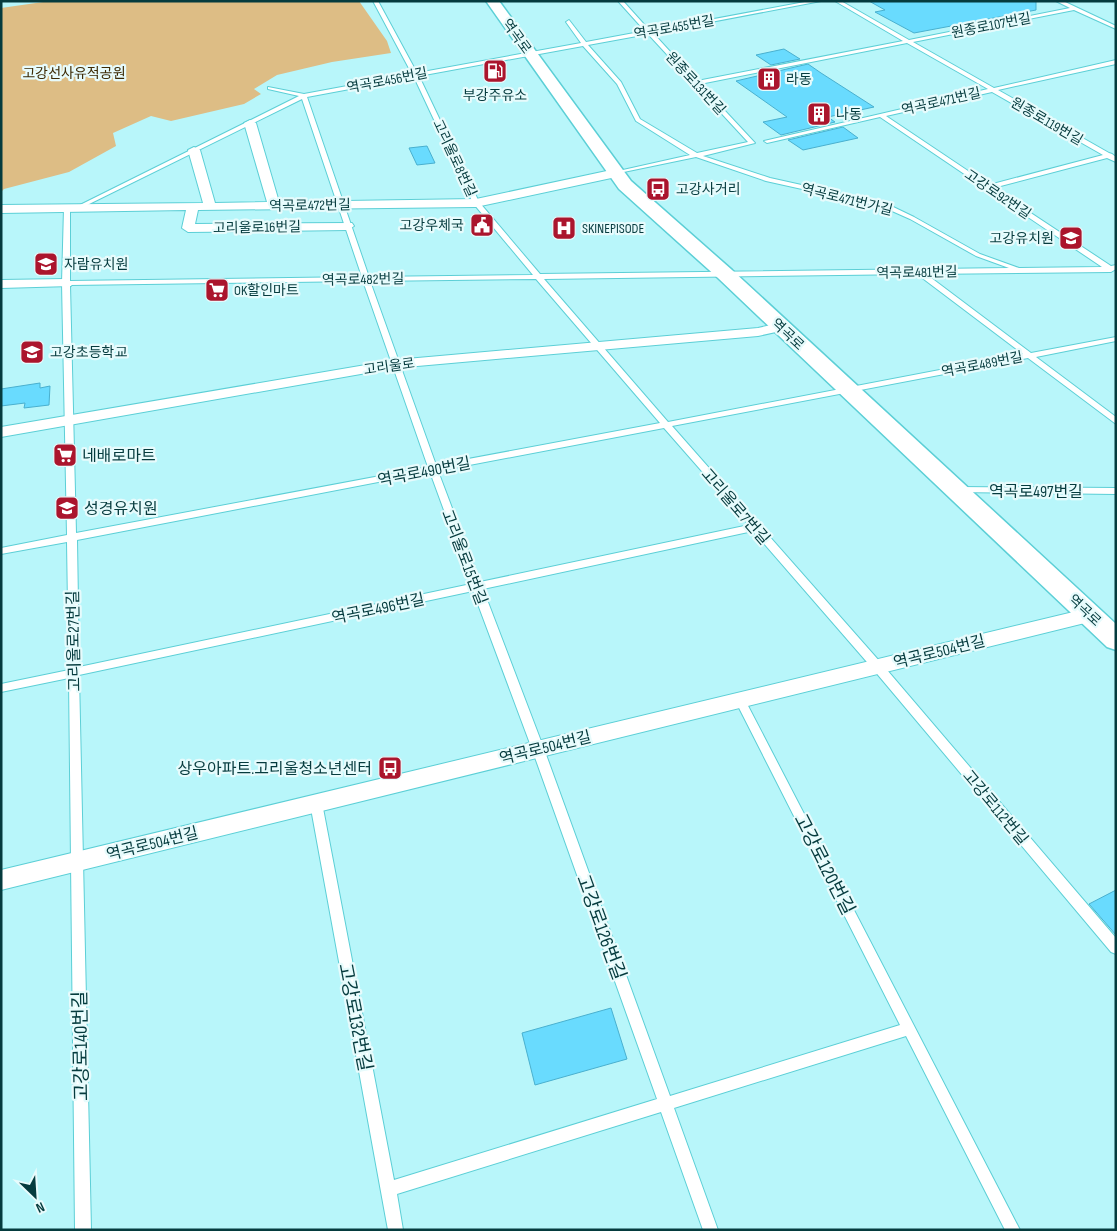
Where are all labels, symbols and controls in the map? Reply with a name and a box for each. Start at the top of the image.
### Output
street label: 원종로107번길 [950,9,1033,42]
street label: 역곡로455번길 [632,12,716,43]
street label: 역곡로 [498,16,535,57]
street label: 원종로131번길 [662,48,729,118]
fuel station icon: 부강주유소 [482,58,508,84]
street label: 역곡로456번길 [345,64,429,97]
park label: 고강선사유적공원 [22,65,126,82]
building icon: 라동 [756,66,782,92]
place label: 라동 [786,71,812,88]
street label: 역곡로471번길 [900,84,982,119]
place label: 부강주유소 [463,87,527,104]
street label: 원종로119번길 [1008,94,1086,149]
building icon: 나동 [806,101,832,127]
place label: 나동 [836,106,862,123]
street label: 고리울로8번길 [429,117,480,200]
street label: 고강로92번길 [961,166,1034,223]
bus stop icon: 고강사거리 [645,176,671,202]
street label: 역곡로471번가길 [799,180,894,219]
place label: 고강사거리 [676,181,740,198]
street label: 역곡로472번길 [269,196,351,215]
public building icon: 고강우체국 [469,212,495,238]
hospital icon: SKINEPISODE [551,215,577,241]
place label: 고강우체국 [400,217,464,234]
street label: 고리울로16번길 [213,218,301,237]
place label: SKINEPISODE [582,220,644,237]
school or university icon: 고강유치원 [1058,225,1084,251]
place label: 고강유치원 [990,230,1054,247]
school or university icon: 자람유치원 [33,251,59,277]
place label: 자람유치원 [64,256,128,273]
street label: 역곡로481번길 [876,263,958,282]
street label: 역곡로482번길 [322,270,404,289]
supermarket icon: OK할인마트 [204,277,230,303]
place label: OK할인마트 [234,282,299,299]
street label: 역곡로 [768,315,808,354]
school or university icon: 고강초등학교 [19,339,45,365]
place label: 고강초등학교 [50,344,127,361]
street label: 역곡로489번길 [940,348,1024,381]
street label: 고리울로 [362,354,416,378]
supermarket icon: 네배로마트 [52,442,78,468]
place label: 네배로마트 [82,447,156,466]
street label: 역곡로490번길 [376,454,473,491]
street label: 고리울로7번길 [697,465,773,549]
street label: 역곡로497번길 [989,483,1083,502]
school or university icon: 성경유치원 [54,495,80,521]
place label: 성경유치원 [84,500,158,519]
street label: 고리울로15번길 [437,507,490,608]
street label: 고리울로27번길 [64,590,85,692]
street label: 역곡로496번길 [330,590,426,629]
street label: 역곡로 [1065,591,1105,630]
street label: 역곡로504번길 [892,632,987,673]
street label: 역곡로504번길 [498,728,593,769]
bus stop icon: 상우아파트.고리울청소년센터 [377,755,403,781]
place label: 상우아파트.고리울청소년센터 [178,760,372,779]
street label: 고강로112번길 [958,767,1032,849]
street label: 고강로120번길 [788,810,859,919]
street label: 역곡로504번길 [105,824,200,865]
street label: 고강로126번길 [571,872,630,983]
street label: 고강로132번길 [333,961,376,1073]
street label: 고강로140번길 [69,991,94,1101]
north arrow [10,1171,60,1221]
text: N [33,1198,47,1217]

